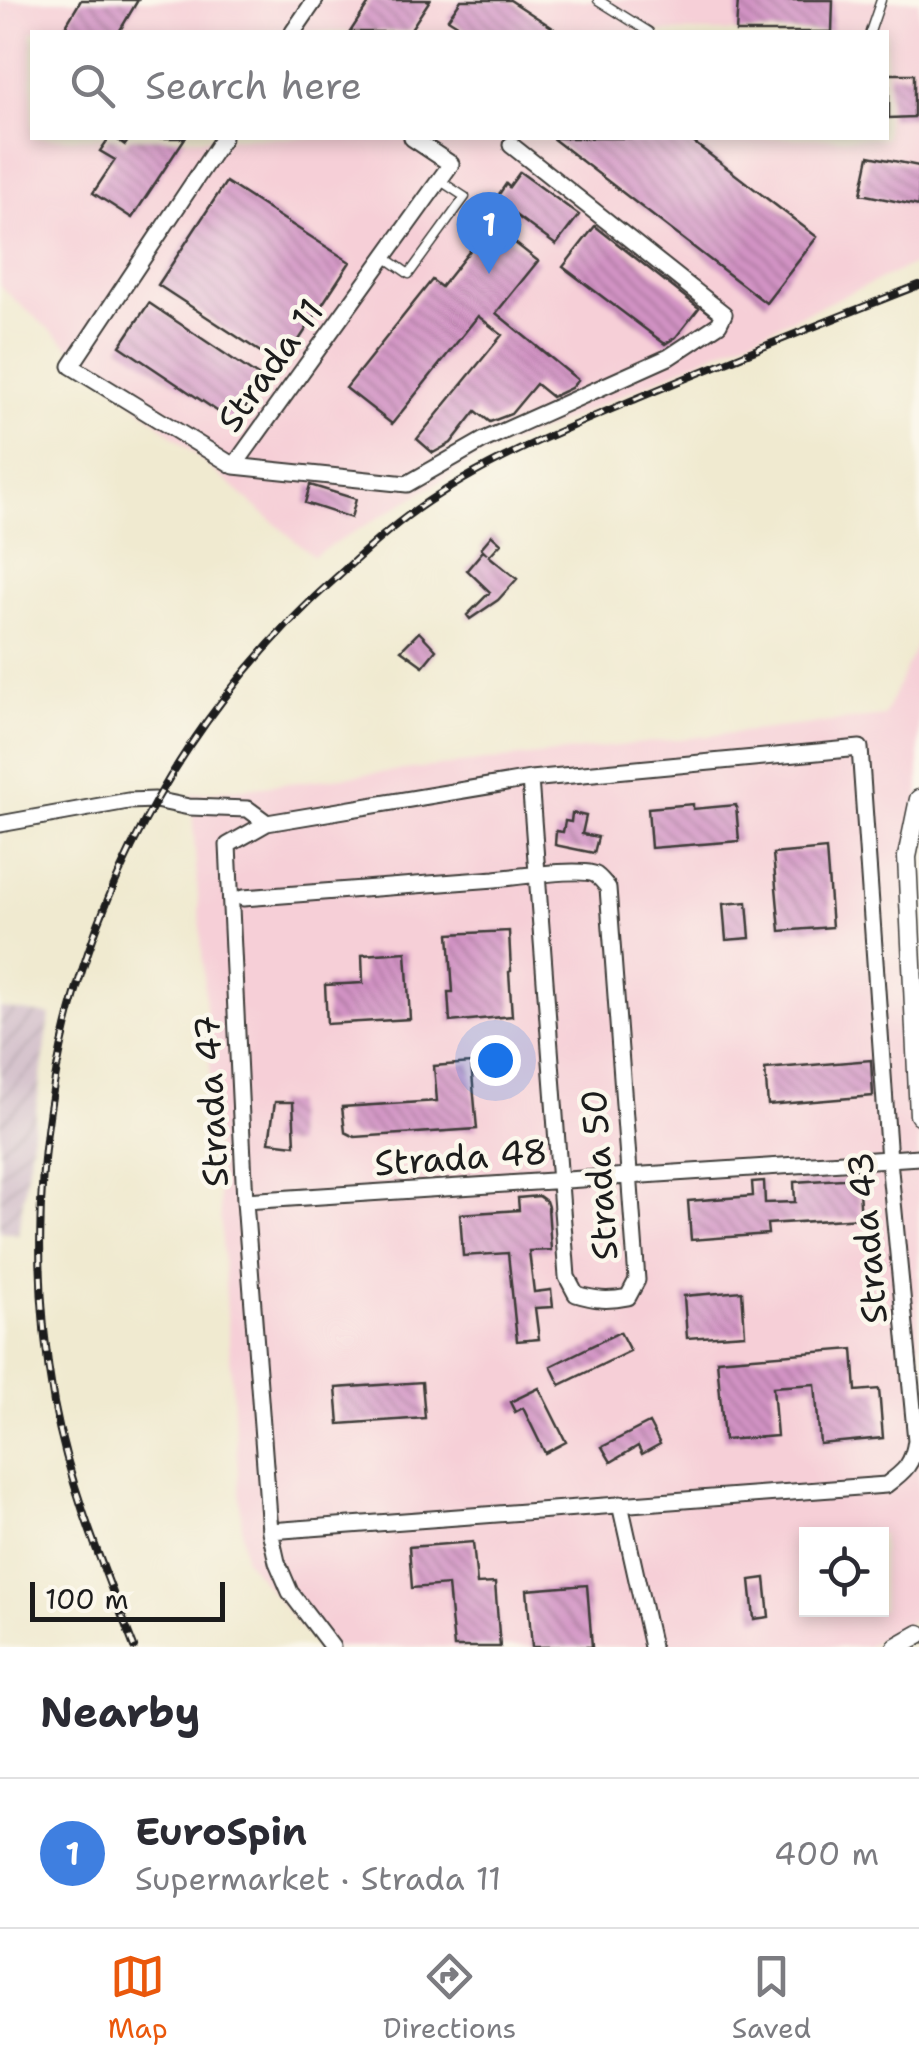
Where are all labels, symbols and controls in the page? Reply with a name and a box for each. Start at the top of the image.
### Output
search box [30,30,889,140]
icon: search [65,58,120,113]
text: Search here [145,60,362,111]
pin: 1 [456,192,522,274]
street label: Strada 11 [206,289,334,441]
street label: Strada 47 [183,1014,239,1188]
your location [470,1035,521,1086]
street label: Strada 50 [570,1088,628,1262]
street label: Strada 48 [373,1127,549,1187]
street label: Strada 43 [836,1150,898,1326]
map controls [799,1527,889,1617]
button: locate [799,1527,889,1617]
scale bar [30,1577,225,1622]
text: 100 m [45,1580,129,1618]
text: Nearby [40,1684,200,1740]
text: EuroSpin [135,1806,307,1857]
text: 1 [65,1832,80,1875]
text: 400 m [774,1832,879,1875]
text: Supermarket · Strada 11 [135,1857,501,1900]
tab: Map [108,1949,168,2047]
tab: Directions [383,1949,516,2047]
tab: Saved [732,1949,811,2047]

